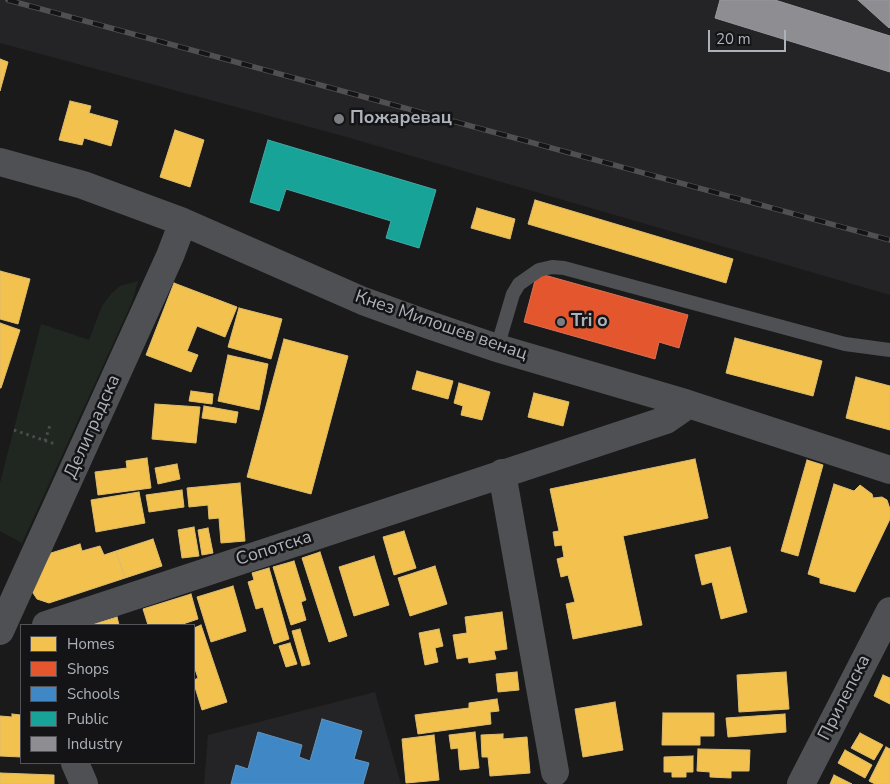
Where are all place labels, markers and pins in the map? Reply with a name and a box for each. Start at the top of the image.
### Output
place label: Пожаревац [350,108,452,130]
marker: Пожаревац [332,112,346,126]
place label: Tri o [571,311,608,333]
marker: Tri o [555,316,567,328]

